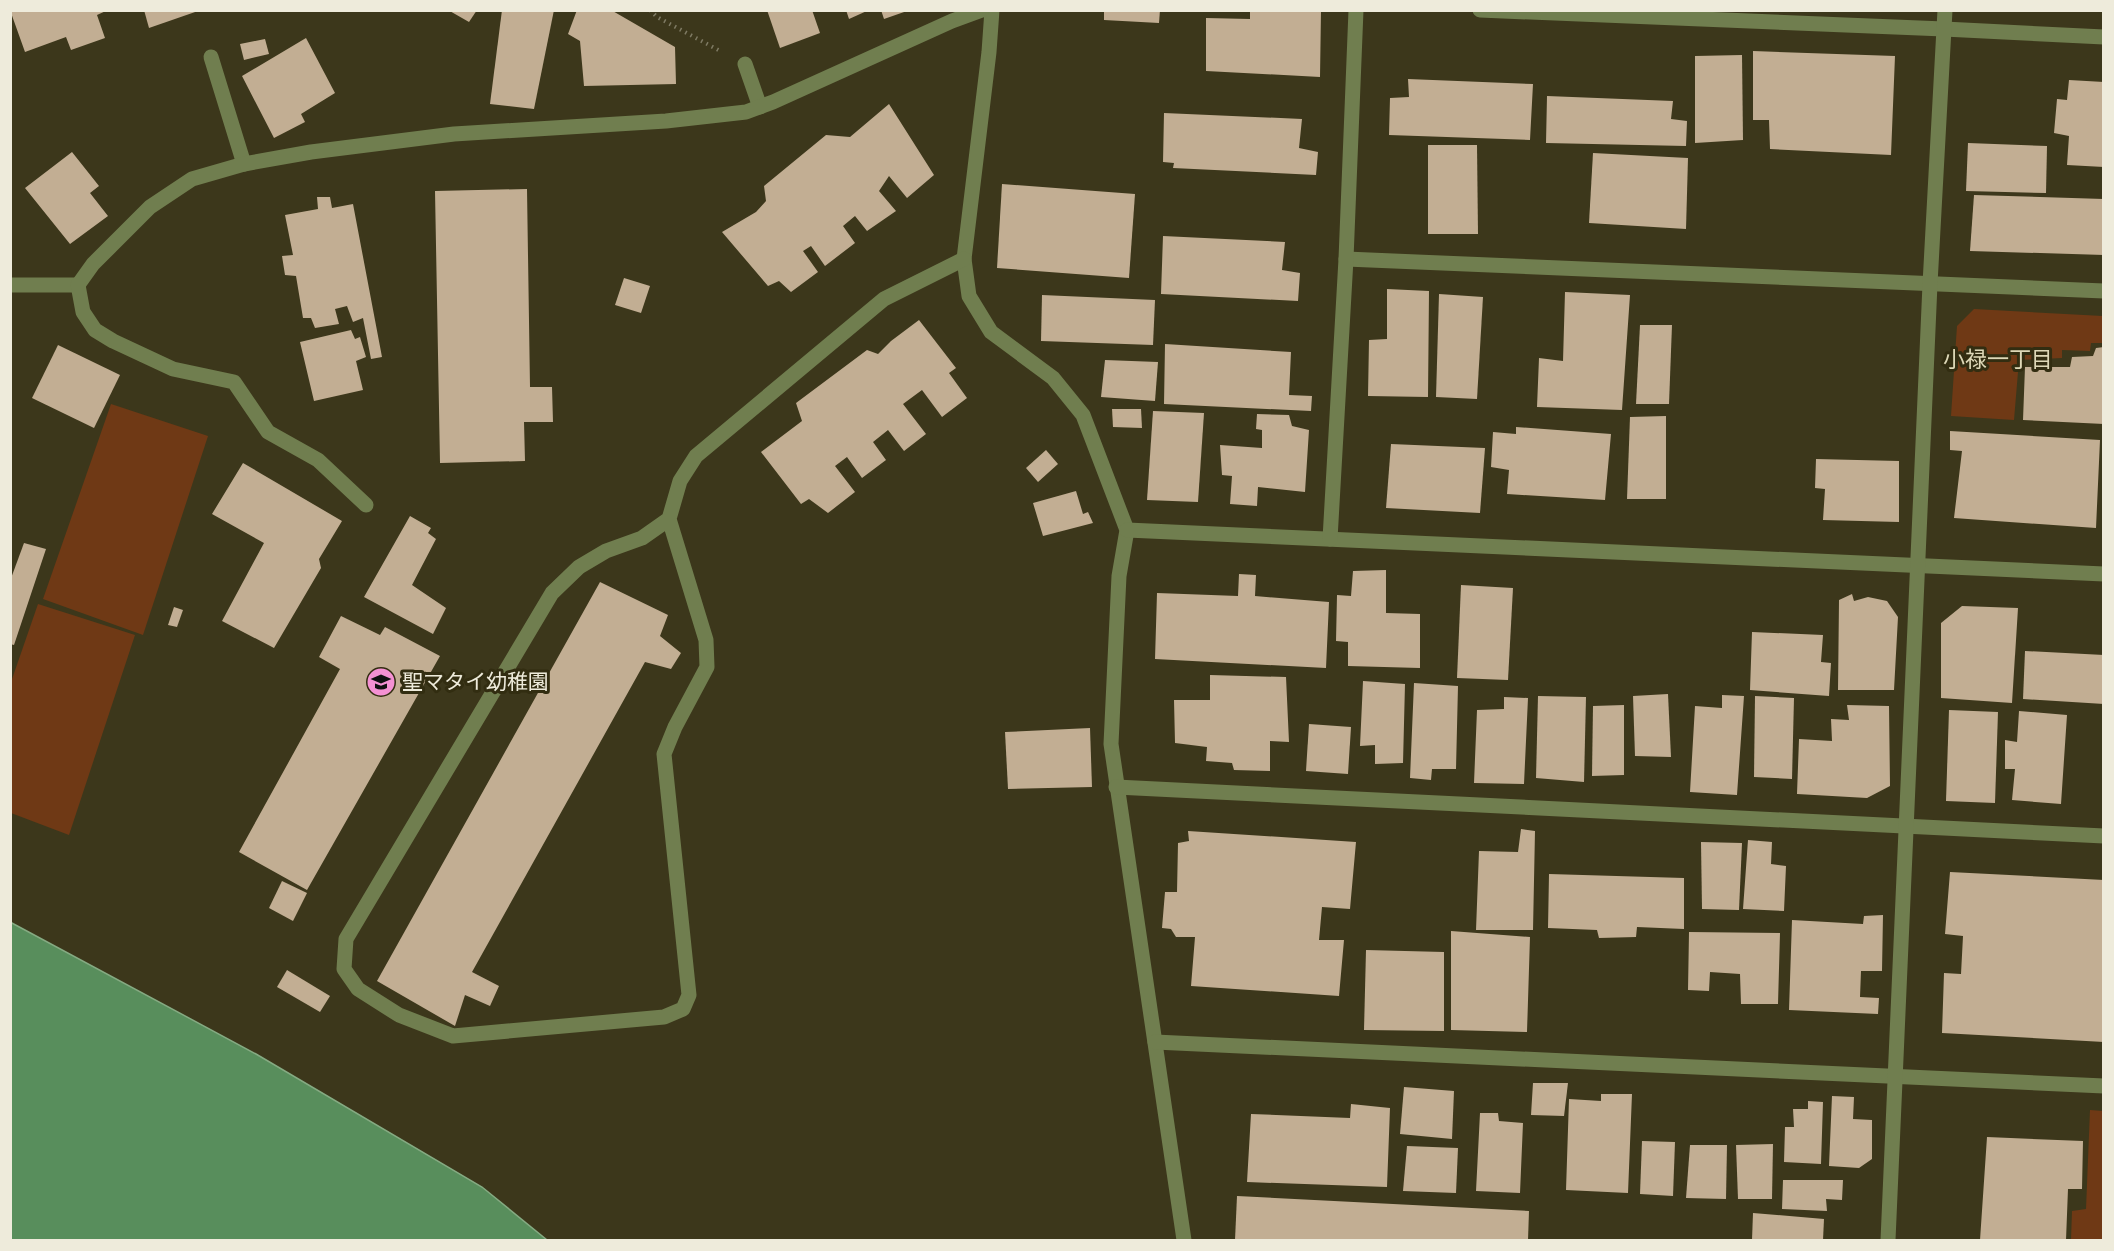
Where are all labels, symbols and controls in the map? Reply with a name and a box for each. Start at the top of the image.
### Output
district label: 小禄一丁目 [1943,347,2053,372]
school or university icon: 聖マタイ幼稚園 [365,666,397,698]
place label: 聖マタイ幼稚園 [402,670,549,694]

